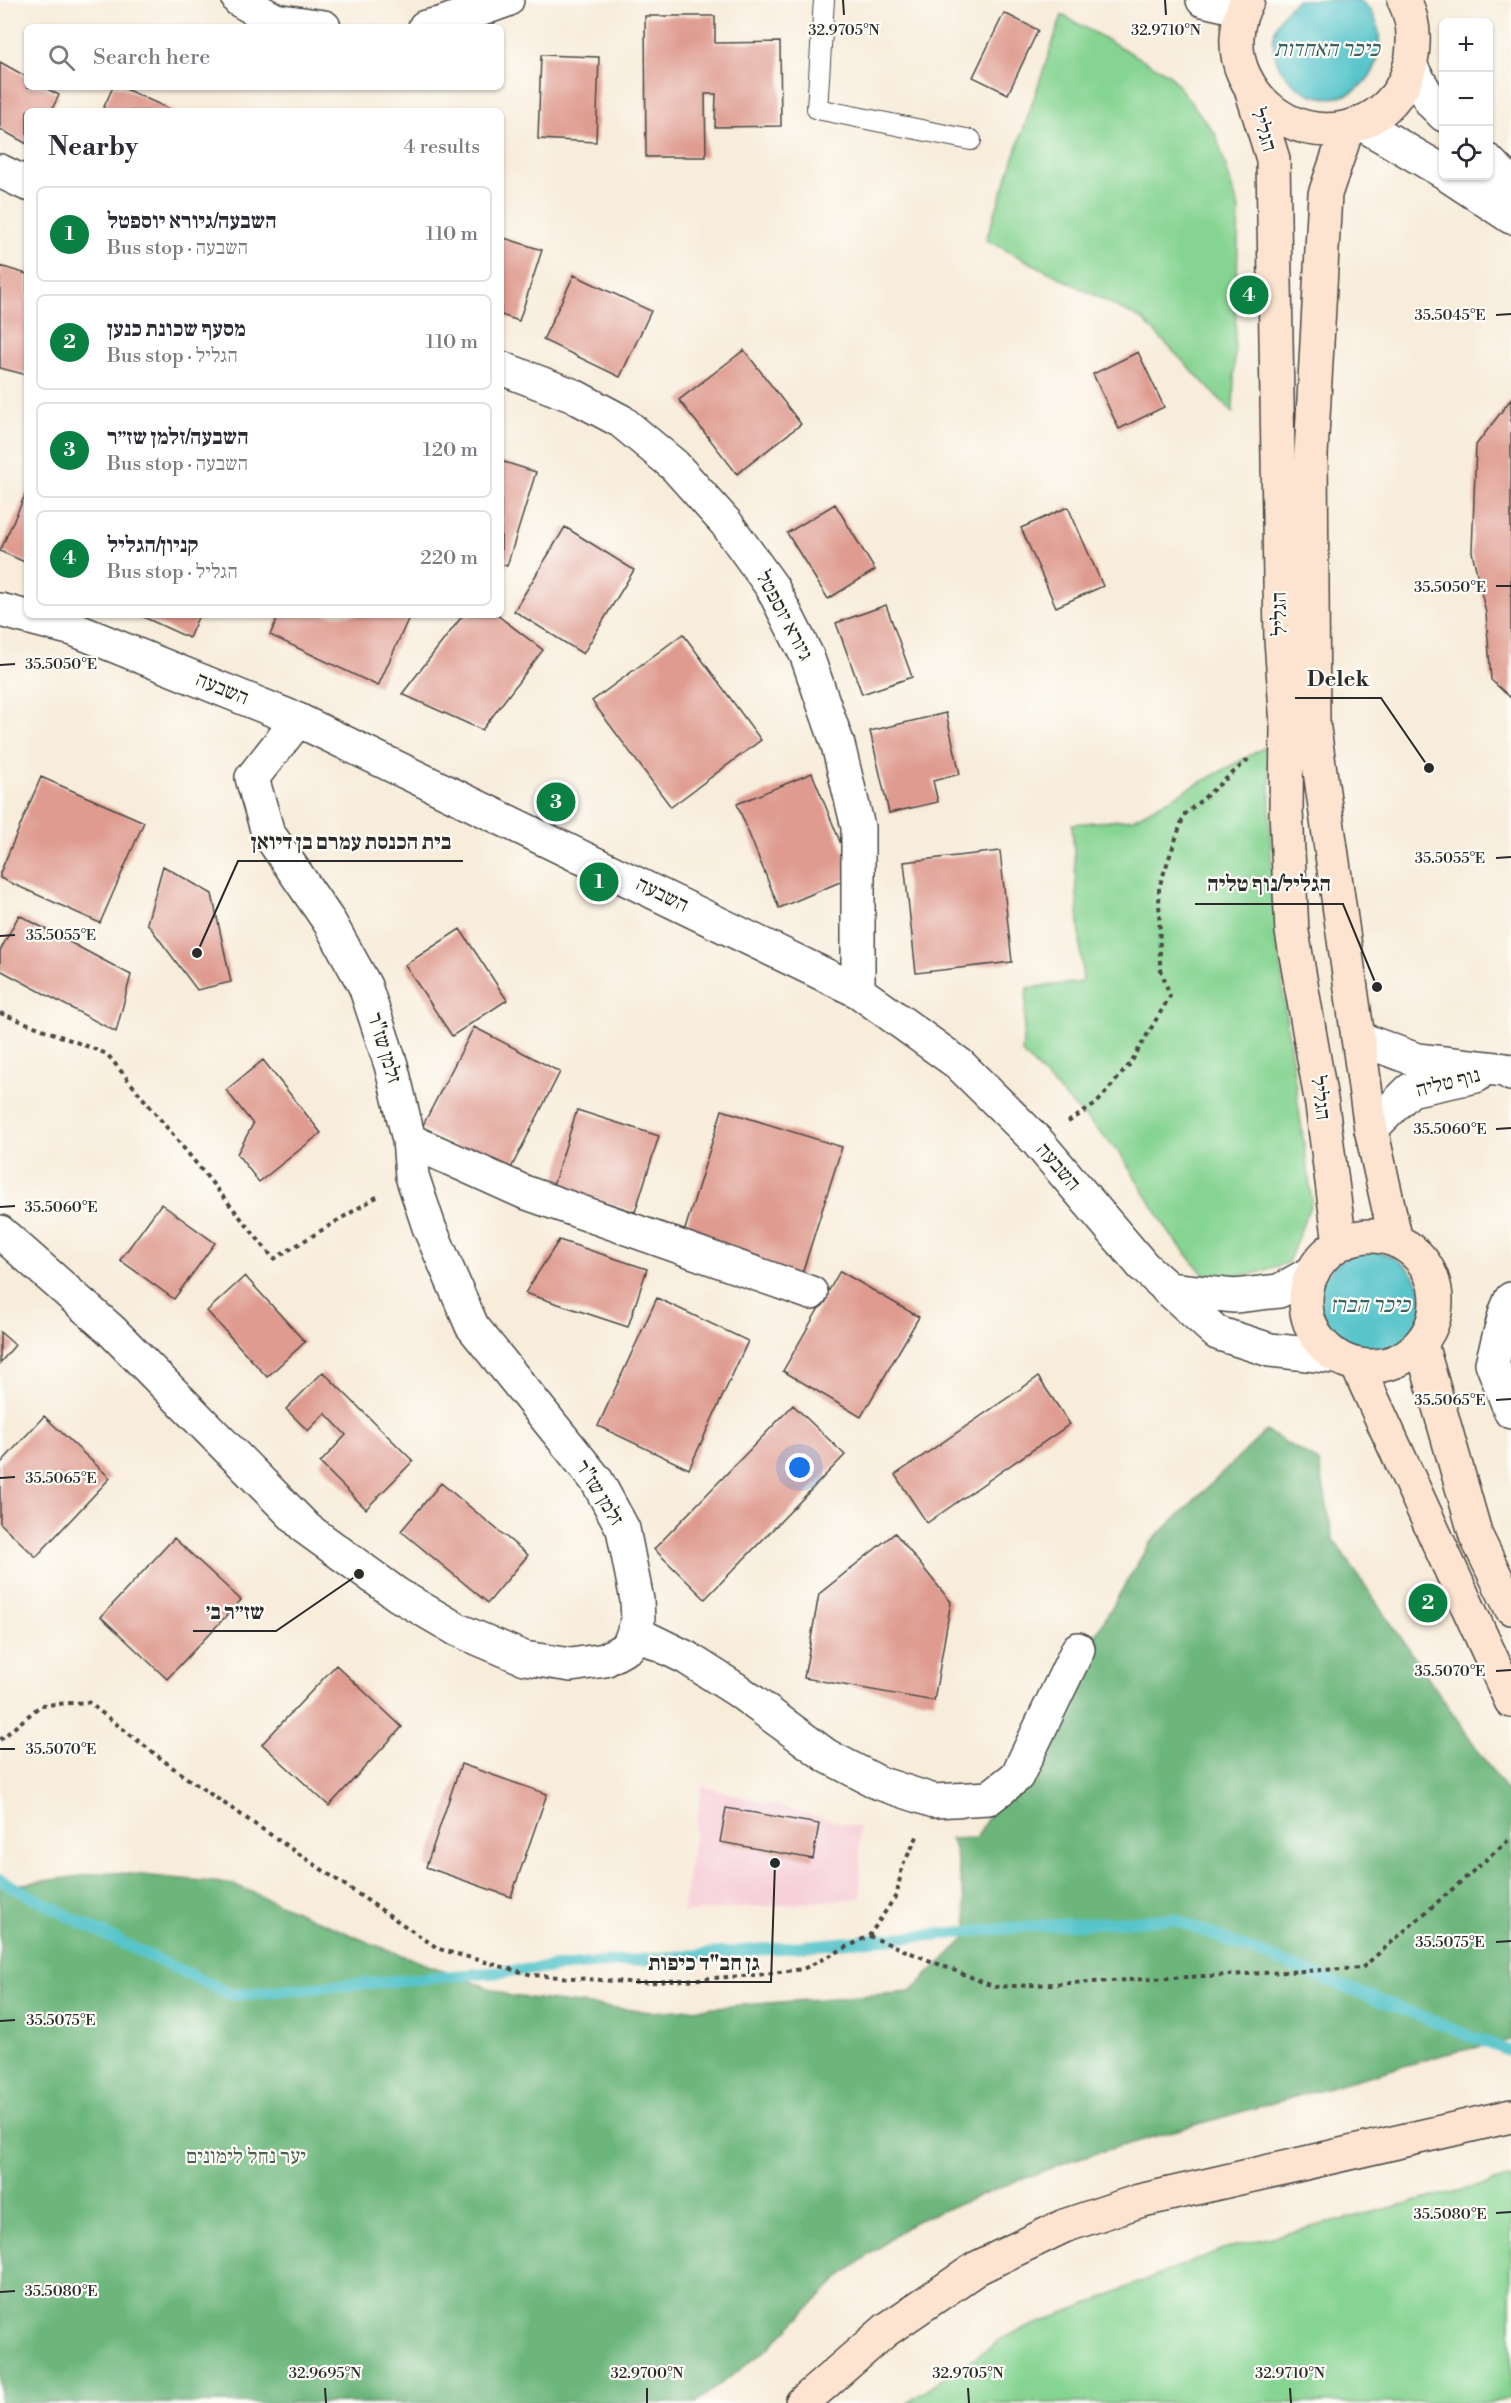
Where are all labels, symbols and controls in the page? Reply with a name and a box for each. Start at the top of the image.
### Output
map controls [1439,18,1493,180]
button: + [1439,18,1493,72]
text: 32.9705°N [808,21,880,40]
text: 32.9710°N [1131,21,1201,40]
search box [24,24,504,90]
water label: כיכר האחדות [1274,36,1381,63]
icon: search [45,41,78,74]
text: Search here [93,44,210,71]
button: − [1439,72,1493,126]
street label: הגליל [1244,105,1282,155]
button: locate [1439,126,1493,180]
text: Nearby [48,131,138,163]
text: 4 results [403,135,480,160]
text: השבעה/גיורא יוספטל [107,208,277,235]
text: 1 [65,222,74,247]
text: 110 m [426,222,478,247]
text: Bus stop · השבעה [107,236,248,261]
pin: 4 [1230,272,1268,318]
text: 35.5045°E [1414,306,1486,325]
text: מסעף שכונת כנען [107,316,246,343]
text: 2 [63,330,76,355]
text: 110 m [426,330,478,355]
text: Bus stop · הגליל [107,344,238,369]
text: השבעה/זלמן שז״ר [107,424,249,451]
text: 3 [63,438,76,463]
text: 120 m [423,438,478,463]
text: Bus stop · השבעה [107,452,248,477]
text: קניון/הגליל [107,532,199,559]
text: 4 [63,546,76,571]
text: 220 m [420,546,478,571]
text: Bus stop · הגליל [107,560,238,585]
street label: גיורא יוספטל [750,567,818,665]
text: 35.5050°E [1414,578,1486,597]
street label: הגליל [1267,592,1293,636]
text: 35.5050°E [25,655,97,674]
callout: Delek [1295,658,1381,698]
text: Delek [1307,666,1369,693]
street label: השבעה [192,667,252,711]
pin: 3 [536,780,576,824]
callout: בית הכנסת עמרם בן דיואן [238,821,463,861]
text: בית הכנסת עמרם בן דיואן [251,829,452,856]
text: 35.5055°E [1415,849,1485,868]
pin: 1 [580,860,618,904]
callout: הגליל/נוף טליה [1195,864,1343,904]
street label: השבעה [631,871,693,919]
text: הגליל/נוף טליה [1207,871,1331,898]
text: 35.5055°E [26,926,96,945]
street label: זלמן שז"ר [361,1010,407,1086]
street label: נוף טליה [1413,1062,1483,1104]
street label: הגליל [1304,1074,1336,1122]
text: 35.5060°E [1414,1120,1487,1139]
street label: השבעה [1030,1138,1086,1196]
text: 35.5060°E [25,1198,98,1217]
water label: כיכר הברז [1330,1292,1412,1319]
text: 35.5065°E [1414,1391,1486,1410]
your location [785,1453,814,1482]
street label: זלמן שז"ר [569,1455,629,1531]
text: 35.5065°E [25,1469,97,1488]
pin: 2 [1408,1580,1448,1626]
callout: שז״ר ב׳ [193,1591,276,1631]
text: שז״ר ב׳ [206,1599,264,1626]
text: 35.5070°E [1415,1662,1485,1681]
text: 35.5070°E [26,1740,96,1759]
text: 35.5075°E [1415,1933,1485,1952]
callout: גן חב"ד כיפות [636,1942,771,1982]
text: גן חב"ד כיפות [648,1950,760,1977]
text: 35.5075°E [26,2011,96,2030]
park label: יער נחל לימונים [186,2144,306,2170]
text: 35.5080°E [1413,2205,1487,2224]
text: 35.5080°E [24,2282,98,2301]
text: 32.9695°N [289,2364,361,2383]
text: 32.9700°N [610,2364,684,2383]
text: 32.9705°N [932,2364,1004,2383]
text: 32.9710°N [1255,2364,1325,2383]

